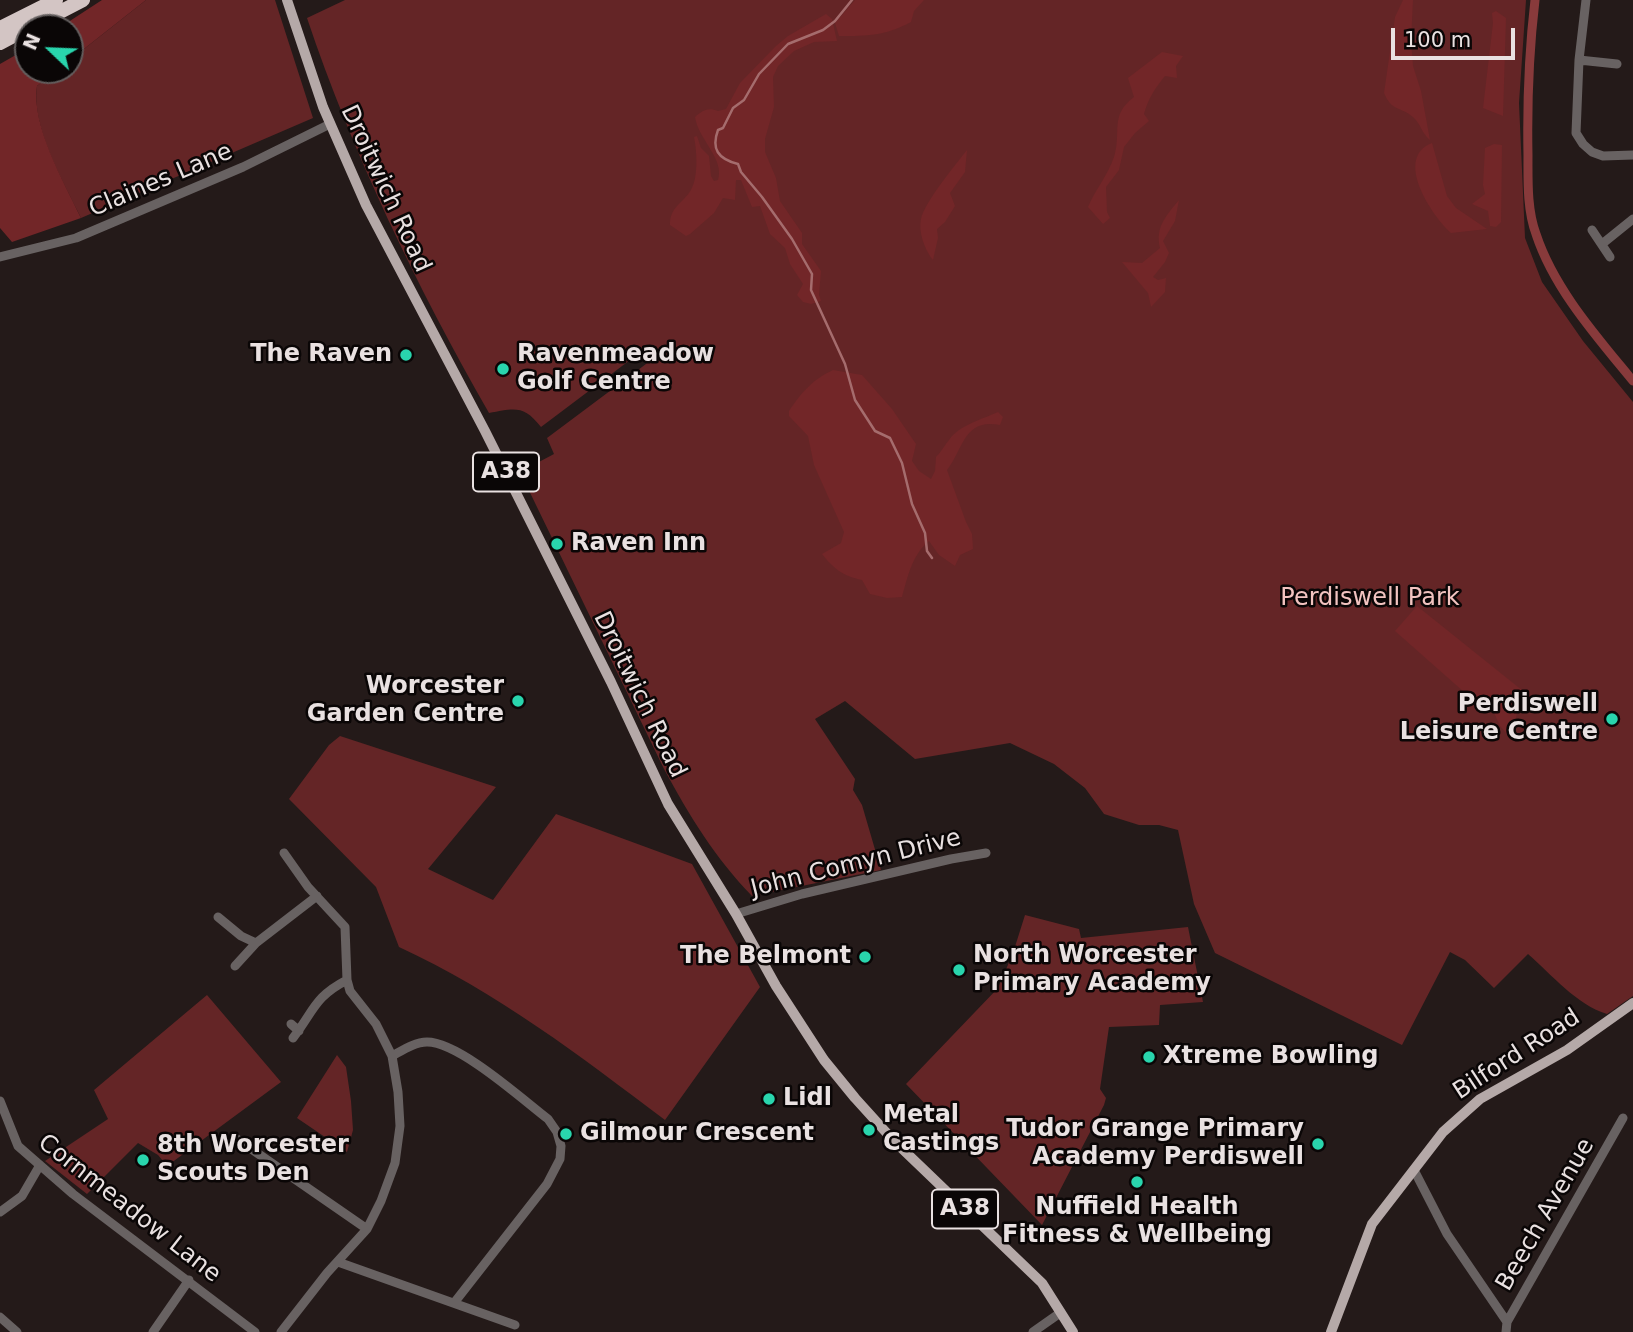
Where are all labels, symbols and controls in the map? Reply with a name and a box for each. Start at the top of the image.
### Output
north arrow [14,14,84,84]
scale bar [1395,14,1519,58]
text: 100 m [1404,28,1471,52]
text: N [18,30,45,53]
street label: Droitwich Road [334,101,436,277]
street label: Claines Lane [85,138,237,224]
place label: The Raven [250,341,392,369]
place label: Ravenmeadow Golf Centre [517,341,714,397]
marker: The Raven [398,347,414,363]
marker: Ravenmeadow Golf Centre [495,361,511,377]
road number: A38 [473,452,539,492]
place label: Raven Inn [571,530,706,558]
marker: Raven Inn [549,536,565,552]
park label: Perdiswell Park [1280,585,1460,613]
street label: Droitwich Road [586,607,692,783]
place label: Worcester Garden Centre [307,673,504,729]
place label: Perdiswell Leisure Centre [1400,691,1598,747]
marker: Worcester Garden Centre [510,693,526,709]
marker: Perdiswell Leisure Centre [1604,711,1620,727]
street label: John Comyn Drive [748,824,964,904]
place label: North Worcester Primary Academy [973,942,1211,998]
place label: The Belmont [680,943,851,971]
marker: The Belmont [857,949,873,965]
marker: North Worcester Primary Academy [951,962,967,978]
street label: Bilford Road [1448,1003,1586,1107]
place label: Xtreme Bowling [1163,1043,1378,1071]
marker: Xtreme Bowling [1141,1049,1157,1065]
place label: Lidl [783,1085,832,1113]
marker: Lidl [761,1091,777,1107]
place label: Metal Castings [883,1102,999,1158]
place label: Tudor Grange Primary Academy Perdiswell [1006,1116,1304,1172]
place label: Gilmour Crescent [580,1120,814,1148]
marker: Metal Castings [861,1122,877,1138]
marker: Gilmour Crescent [558,1126,574,1142]
street label: Cornmeadow Lane [32,1129,226,1289]
place label: 8th Worcester Scouts Den [157,1132,349,1188]
street label: Beech Avenue [1491,1134,1601,1296]
marker: Tudor Grange Primary Academy Perdiswell [1310,1136,1326,1152]
marker: 8th Worcester Scouts Den [135,1152,151,1168]
marker: Nuffield Health Fitness & Wellbeing [1129,1174,1145,1190]
road number: A38 [932,1190,998,1228]
place label: Nuffield Health Fitness & Wellbeing [1002,1194,1272,1250]

